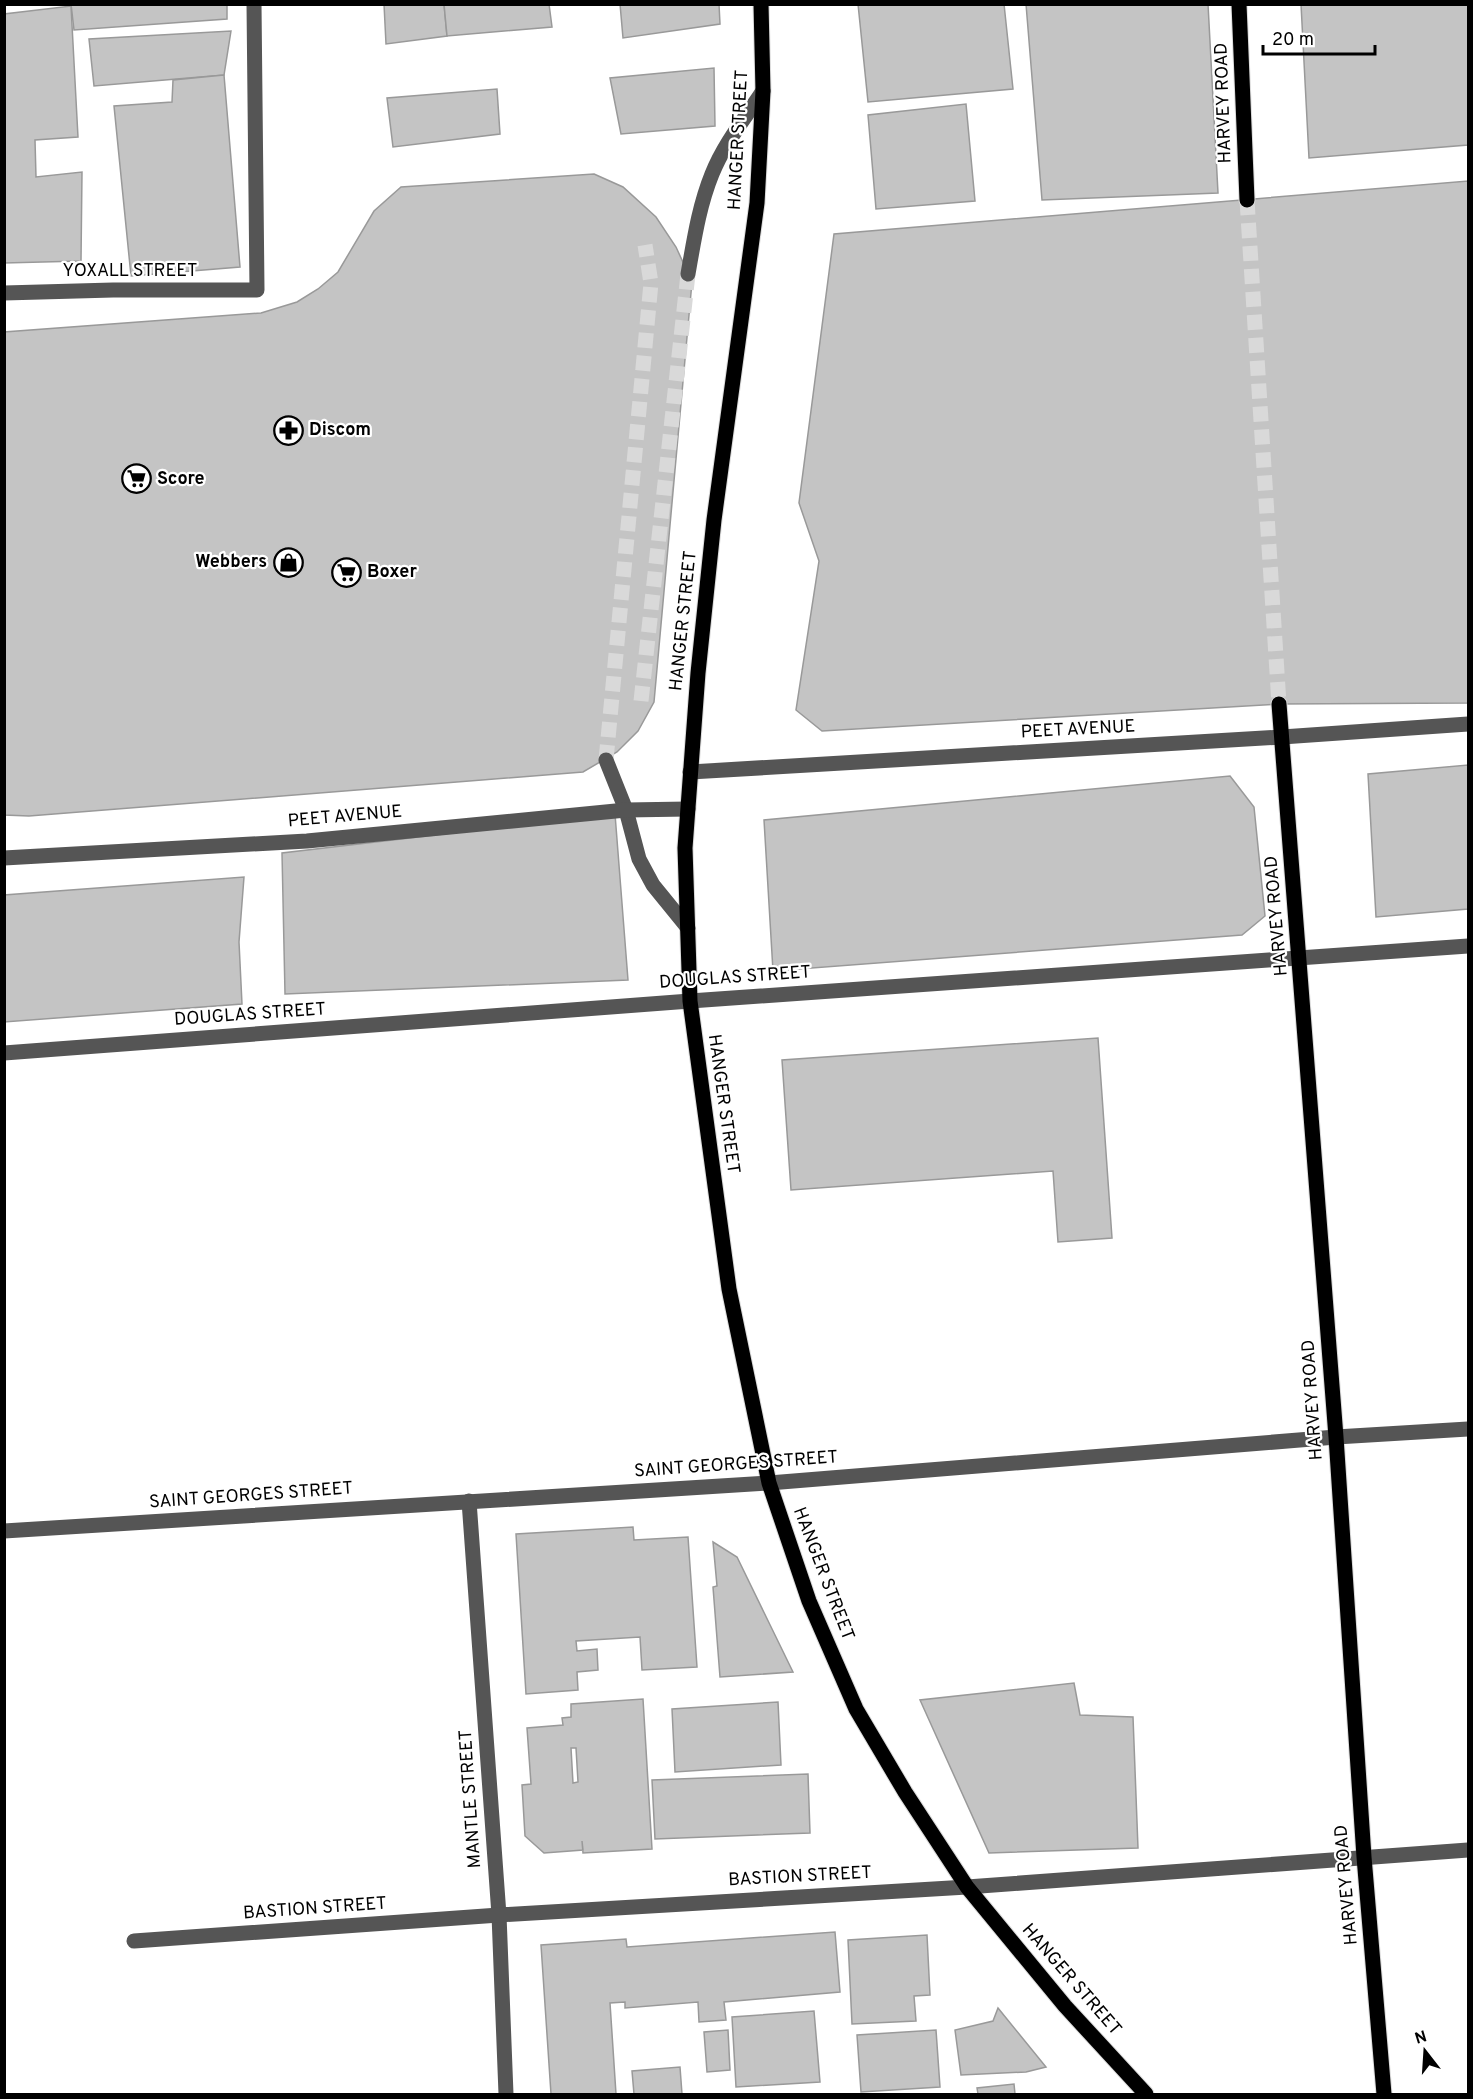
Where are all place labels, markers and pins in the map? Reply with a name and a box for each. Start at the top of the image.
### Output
pharmacy icon: Discom [272,414,304,446]
place label: Discom [309,419,371,442]
supermarket icon: Score [120,463,152,495]
place label: Score [157,468,205,491]
shop icon: Webbers [272,546,304,578]
place label: Webbers [195,551,267,574]
supermarket icon: Boxer [330,556,362,588]
place label: Boxer [367,561,417,584]

